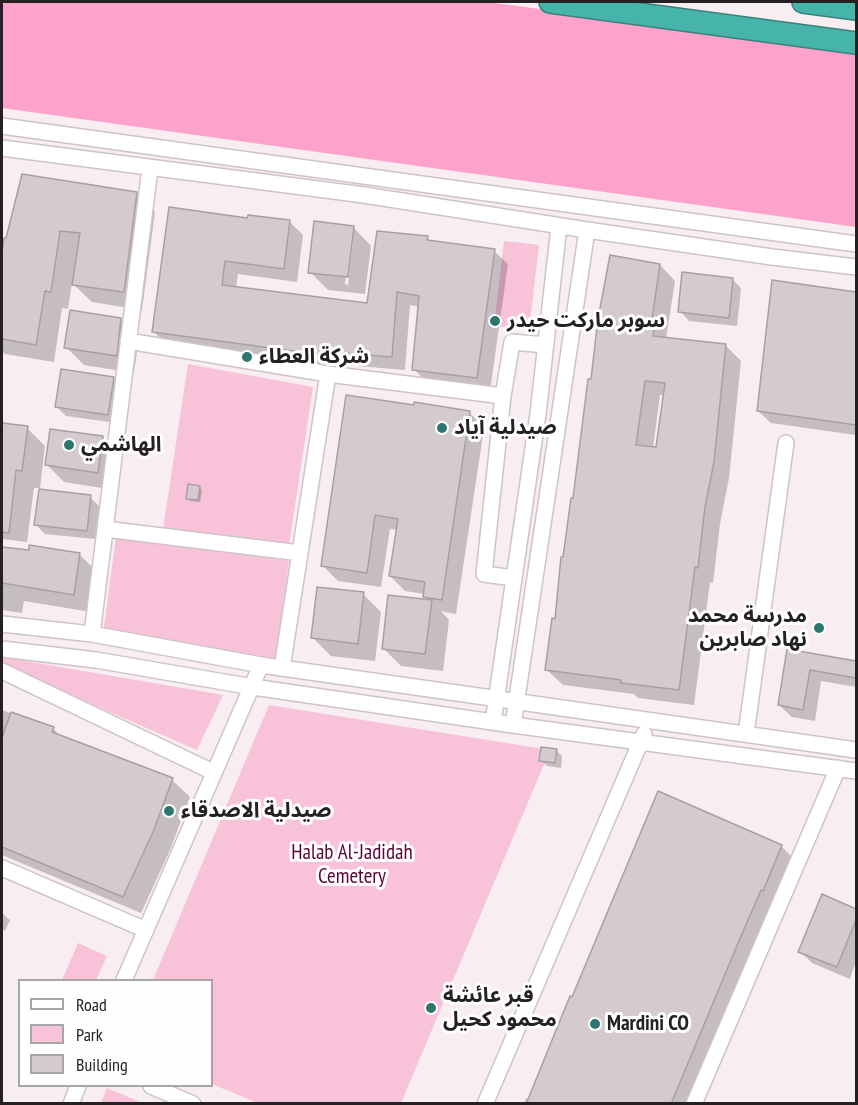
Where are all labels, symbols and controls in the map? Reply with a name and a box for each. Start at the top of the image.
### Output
place label: سوبر ماركت حيدر [507,308,665,334]
marker: سوبر ماركت حيدر [488,314,502,328]
place label: شركة العطاء [259,344,369,370]
marker: شركة العطاء [240,350,254,364]
place label: صيدلية آياد [454,415,557,441]
marker: صيدلية آياد [435,421,449,435]
place label: الهاشمي [81,432,161,458]
marker: الهاشمي [62,438,76,452]
place label: مدرسة محمد نهاد صابرين [688,603,807,653]
marker: مدرسة محمد نهاد صابرين [812,621,826,635]
place label: صيدلية الاصدقاء [181,798,331,824]
marker: صيدلية الاصدقاء [162,804,176,818]
park label: Halab Al-Jadidah Cemetery [291,840,413,890]
legend [18,979,213,1087]
place label: قبر عائشة محمود كحيل [443,983,557,1033]
text: Road [76,993,107,1016]
marker: قبر عائشة محمود كحيل [424,1001,438,1015]
place label: Mardini CO [607,1011,689,1037]
marker: Mardini CO [588,1017,602,1031]
text: Park [76,1023,103,1046]
text: Building [76,1053,128,1076]

